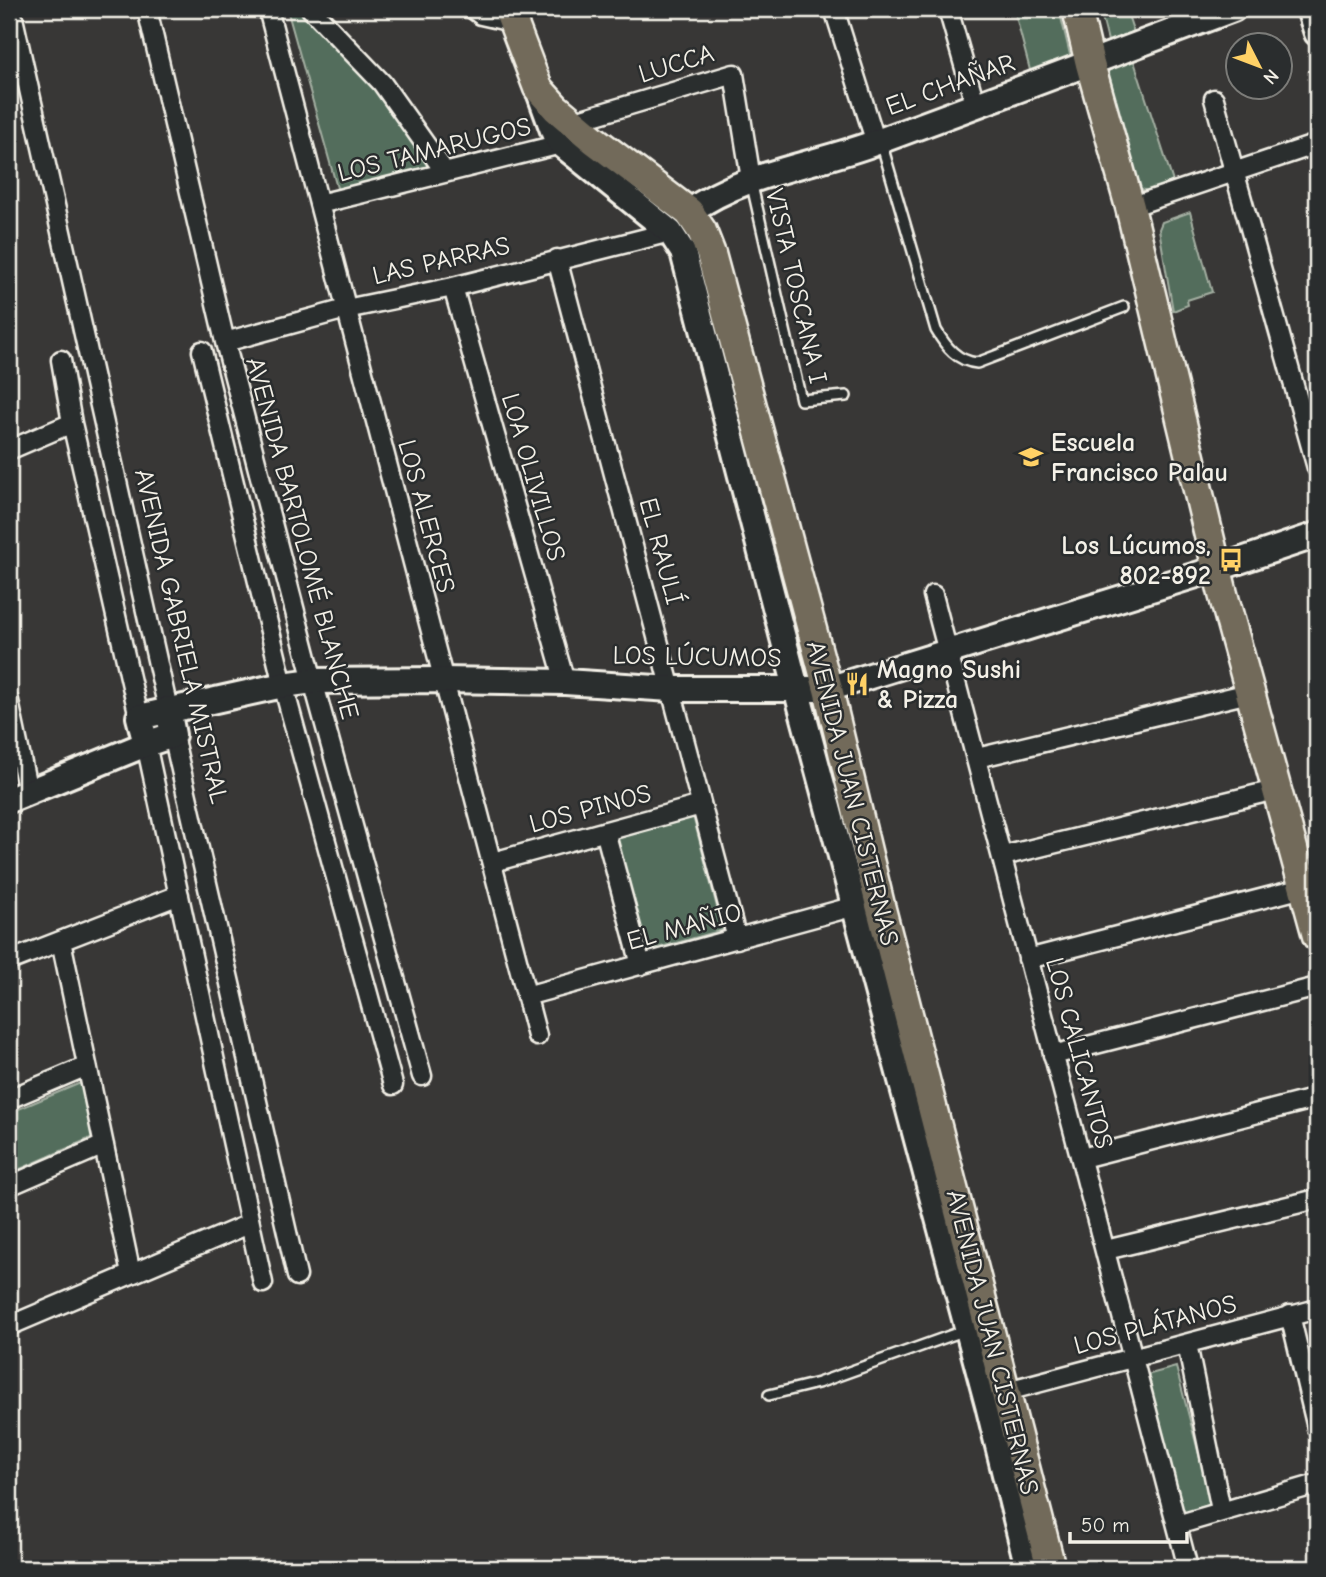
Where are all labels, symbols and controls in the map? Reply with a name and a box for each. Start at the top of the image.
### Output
north arrow [1224,32,1294,102]
street label: LUCCA [635,38,718,90]
street label: EL CHAÑAR [881,47,1019,122]
text: N [1259,65,1283,89]
street label: LOS TAMARUGOS [334,111,534,189]
street label: VISTA TOSCANA I [759,186,833,387]
street label: LAS PARRAS [370,231,513,291]
street label: AVENIDA BARTOLOMÉ BLANCHE [239,354,366,722]
street label: LOA OLIVILLOS [495,390,571,565]
place label: Escuela Francisco Palau [1051,428,1228,488]
street label: LOS ALERCES [391,436,461,596]
school or university icon: Escuela Francisco Palau [1017,443,1045,471]
street label: AVENIDA GABRIELA MISTRAL [128,466,234,806]
street label: EL RAULÍ [632,494,691,608]
place label: Los Lúcumos, 802-892 [1061,531,1211,591]
bus stop icon: Los Lúcumos, 802-892 [1217,546,1245,574]
street label: AVENIDA JUAN CISTERNAS [800,638,904,949]
street label: LOS LÚCUMOS [612,640,782,673]
place label: Magno Sushi & Pizza [877,655,1021,715]
restaurant icon: Magno Sushi & Pizza [843,670,871,698]
street label: LOS PINOS [526,778,654,840]
street label: EL MAÑIO [623,896,745,957]
street label: LOS CALICANTOS [1039,954,1119,1152]
street label: AVENIDA JUAN CISTERNAS [940,1187,1044,1498]
street label: LOS PLÁTANOS [1070,1288,1240,1361]
scale bar [1070,1500,1188,1544]
text: 50 m [1081,1513,1130,1537]

